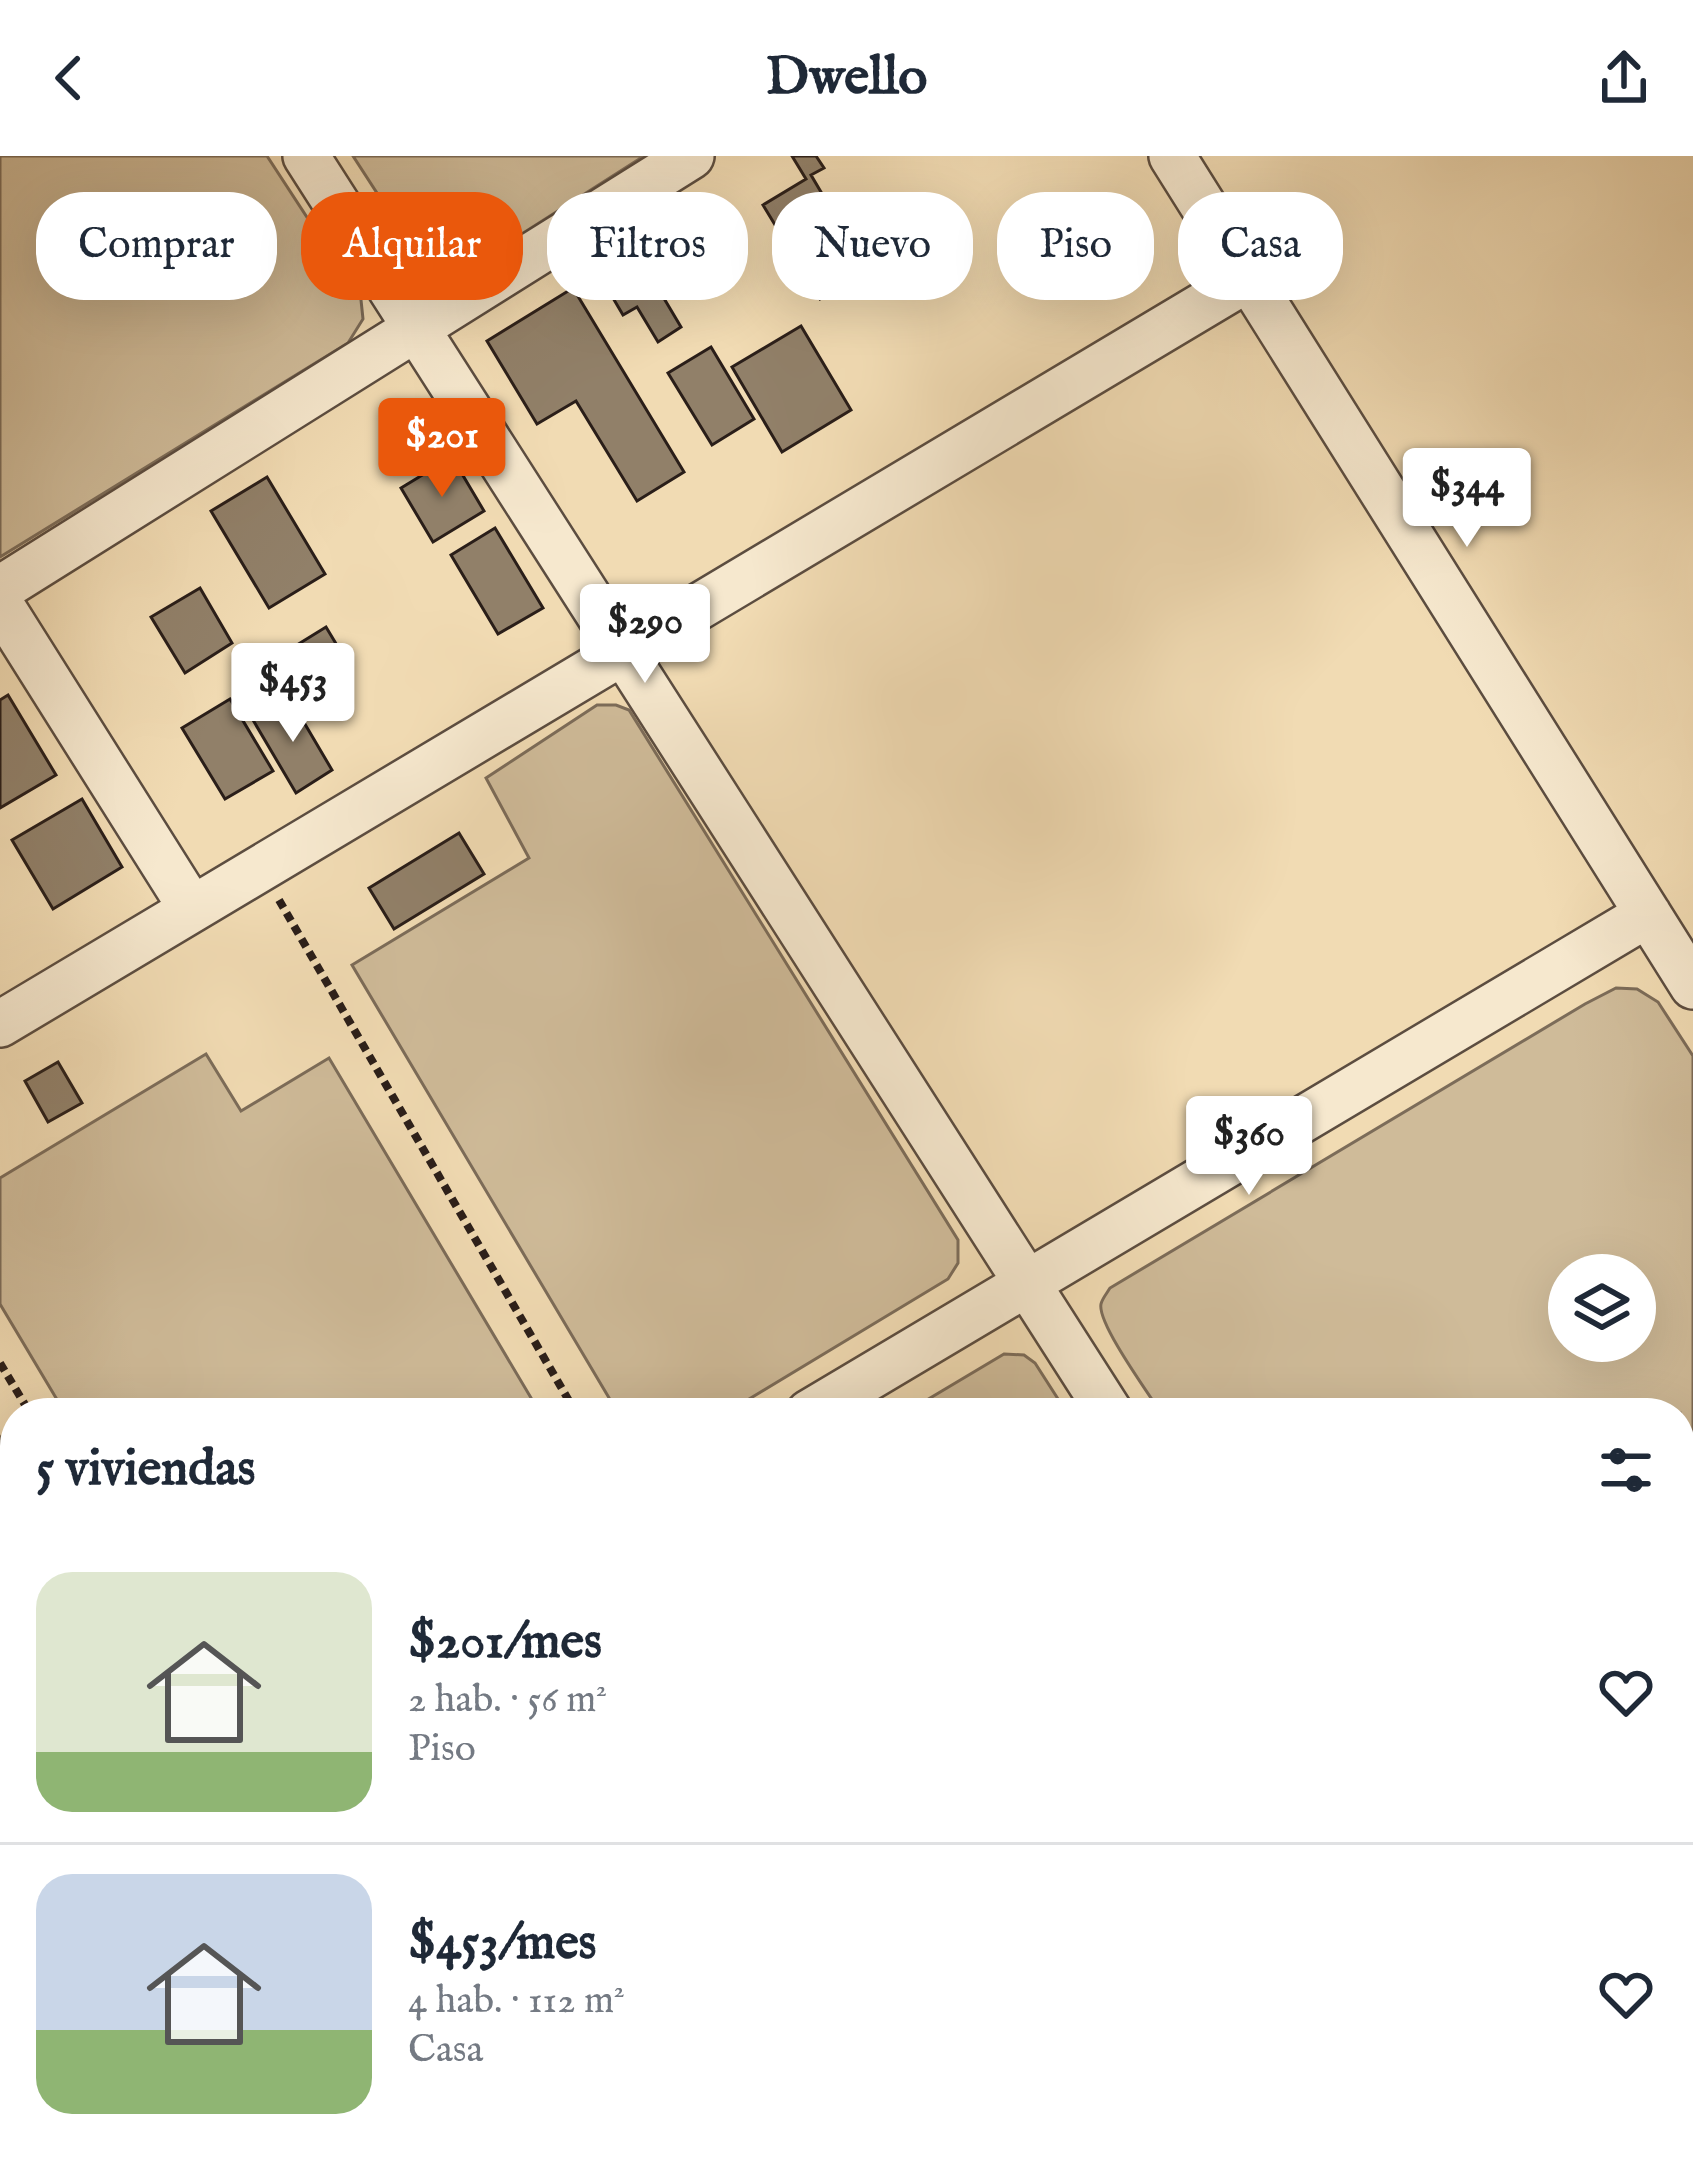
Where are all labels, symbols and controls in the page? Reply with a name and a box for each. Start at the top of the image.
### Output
text: Dwello [766,44,927,113]
icon: back [36,45,102,111]
icon: share [1591,45,1657,111]
chip: Comprar [36,192,277,300]
chip: Alquilar [301,192,523,300]
chip: Filtros [547,192,748,300]
chip: Nuevo [772,192,973,300]
chip: Piso [997,192,1154,300]
chip: Casa [1178,192,1343,300]
pin: $201 [371,398,513,500]
text: $201 [405,412,479,461]
pin: $344 [1396,448,1538,550]
text: $344 [1430,462,1504,511]
pin: $290 [574,584,716,686]
text: $290 [607,598,683,647]
pin: $453 [222,643,364,745]
text: $453 [258,657,328,706]
pin: $360 [1178,1096,1320,1198]
text: $360 [1213,1110,1285,1159]
map controls [1548,1254,1656,1362]
button: layers [1548,1254,1656,1362]
icon: filters [1593,1437,1659,1503]
text: 5 viviendas [36,1438,255,1503]
text: $201/mes [408,1611,602,1676]
icon: home [132,1620,276,1764]
icon: heart [1593,1659,1659,1725]
text: 2 hab. · 56 m² [408,1676,607,1725]
text: Piso [408,1725,476,1774]
text: $453/mes [408,1912,597,1977]
icon: home [132,1922,276,2066]
icon: heart [1593,1961,1659,2027]
text: 4 hab. · 112 m² [408,1977,625,2026]
text: Casa [408,2026,483,2075]

